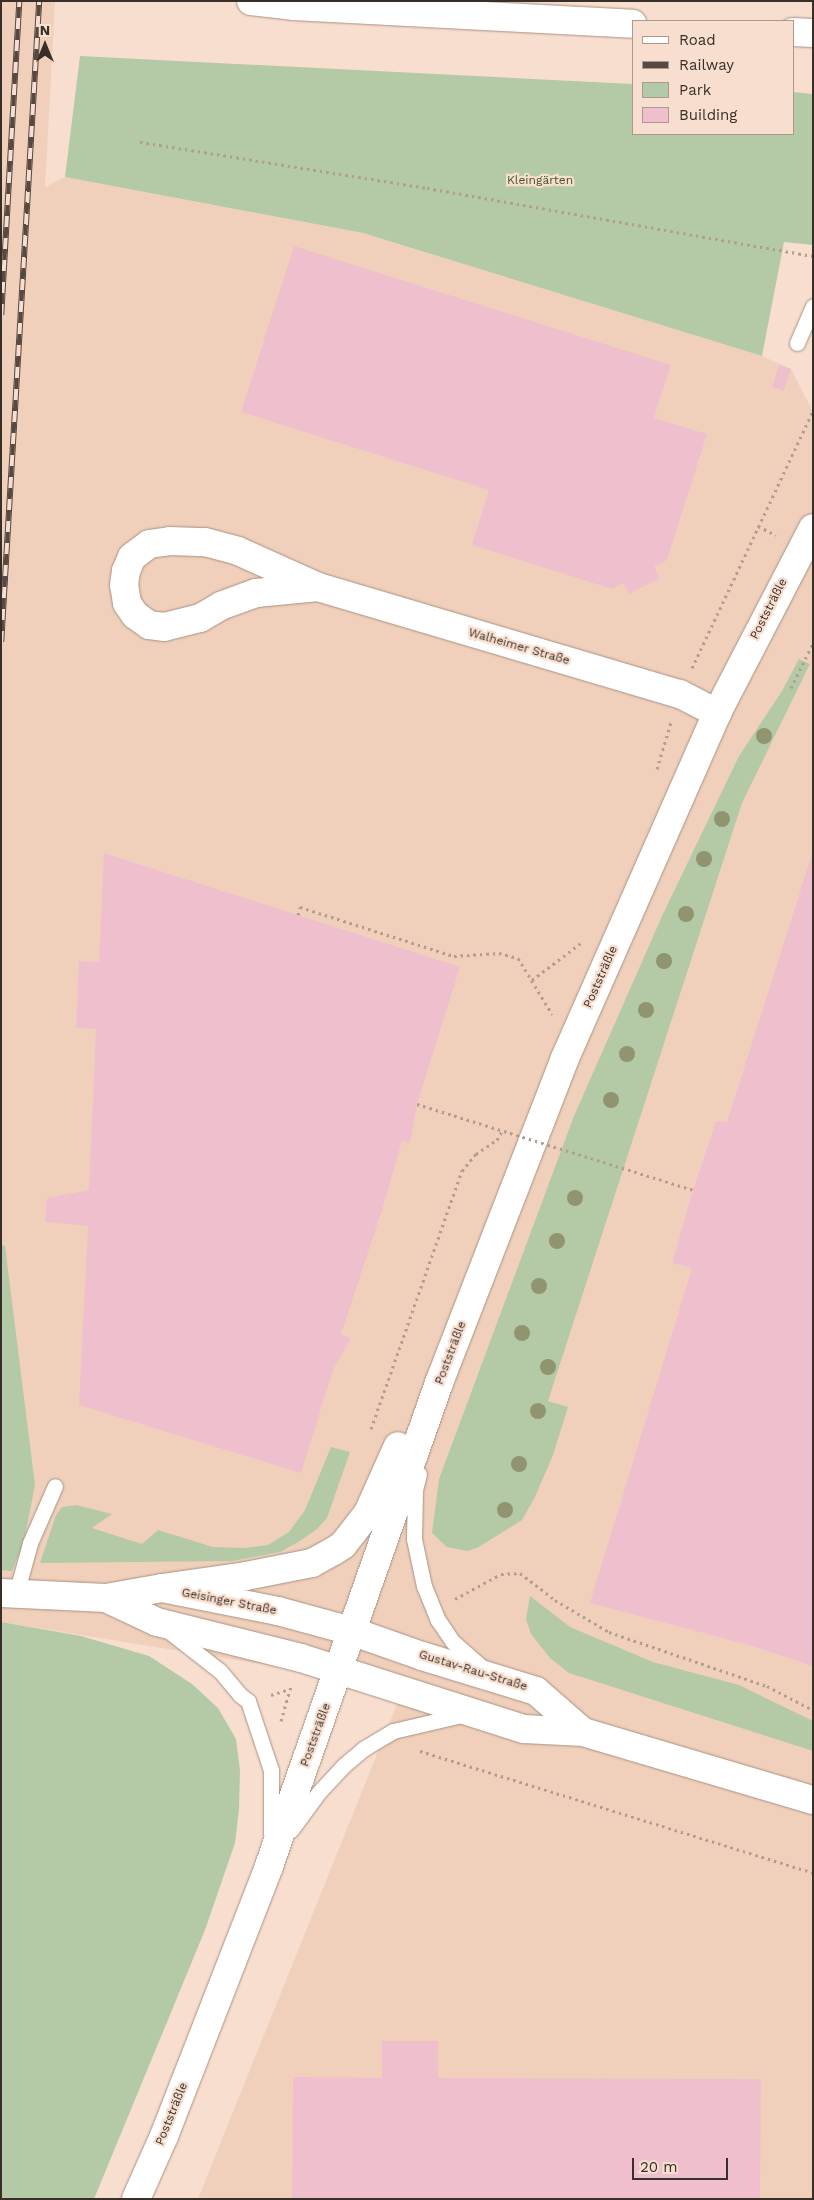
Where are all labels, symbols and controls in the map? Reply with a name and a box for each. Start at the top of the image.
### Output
north arrow [20,20,70,70]
legend [632,20,794,135]
text: N [40,22,50,38]
text: Road [679,31,716,49]
text: Railway [679,56,734,74]
text: Park [679,81,711,99]
text: Building [679,106,737,124]
park label: Kleingärten [507,174,573,188]
street label: Poststräßle [747,576,791,642]
street label: Walheimer Straße [467,626,571,668]
street label: Poststräßle [581,944,621,1010]
street label: Poststräßle [432,1319,470,1387]
street label: Geisinger Straße [180,1586,278,1618]
street label: Gustav-Rau-Straße [417,1648,529,1694]
street label: Poststräßle [298,1701,334,1769]
street label: Poststräßle [153,2080,191,2148]
scale bar [634,2148,730,2180]
text: 20 m [640,2158,678,2176]

